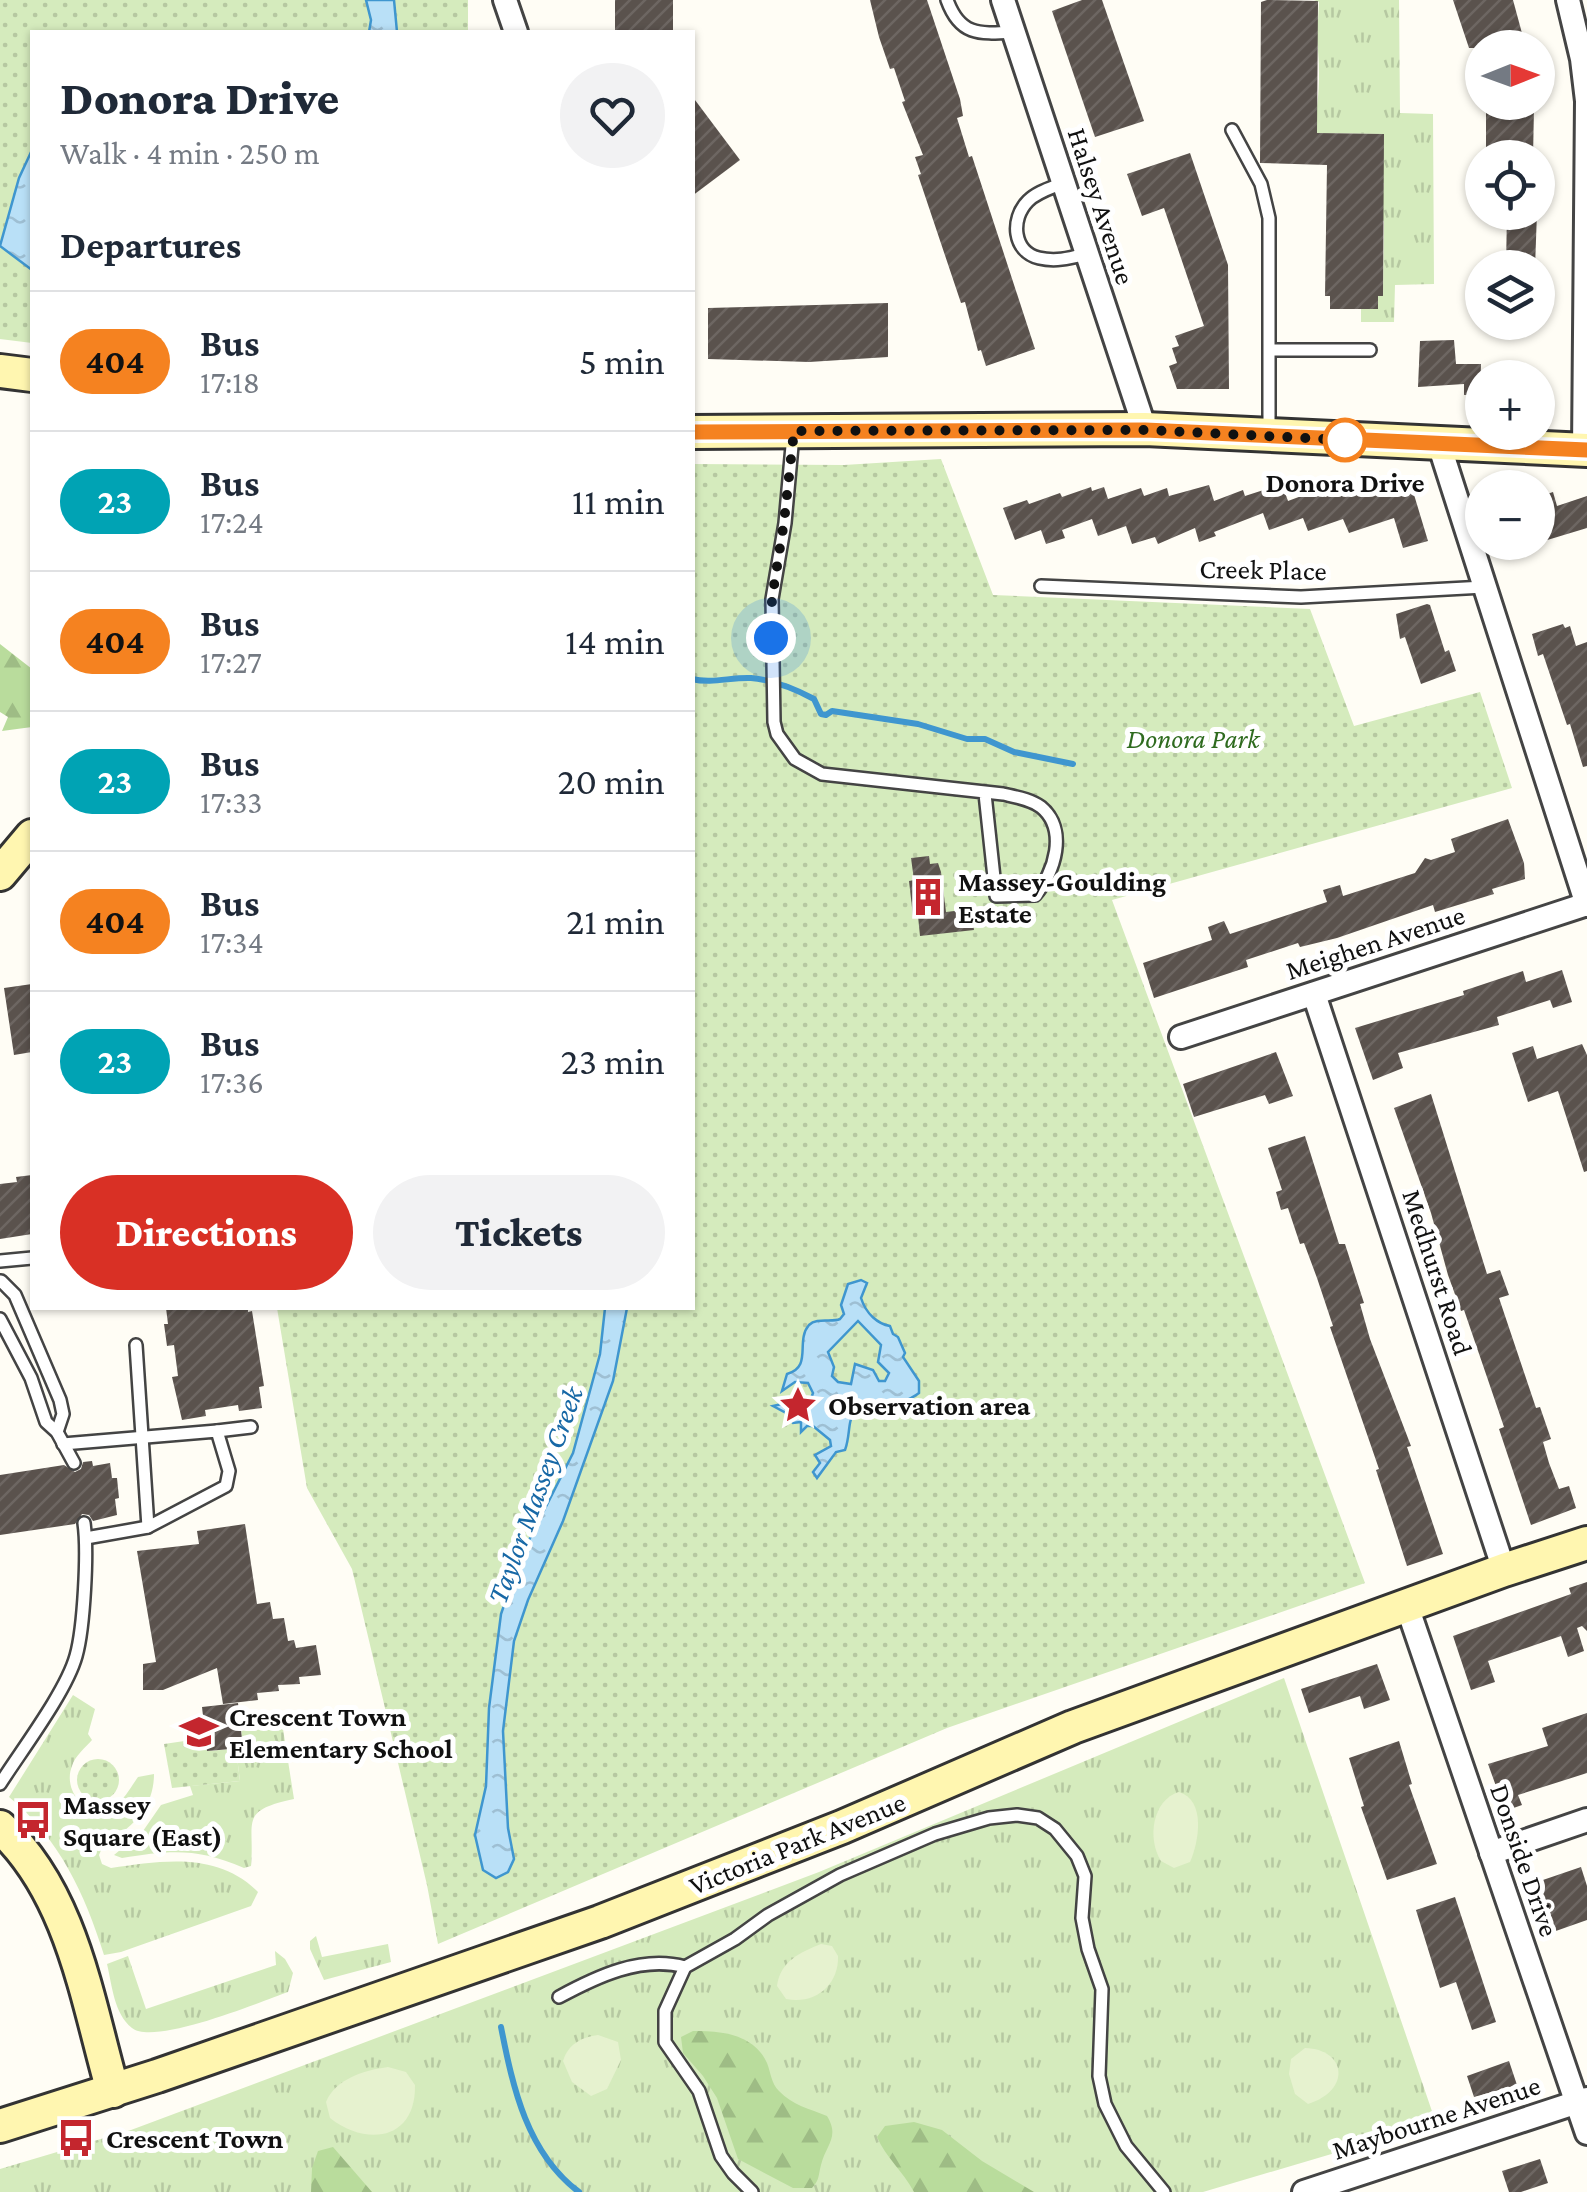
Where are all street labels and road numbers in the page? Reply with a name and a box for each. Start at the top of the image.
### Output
street label: Halsey Avenue [1062,124,1141,288]
street label: Creek Place [1199,553,1327,586]
street label: Meighen Avenue [1282,899,1469,986]
street label: Medhurst Road [1396,1185,1479,1359]
street label: Donside Drive [1484,1780,1565,1940]
street label: Victoria Park Avenue [685,1786,910,1901]
street label: Maybourne Avenue [1328,2069,1544,2166]

